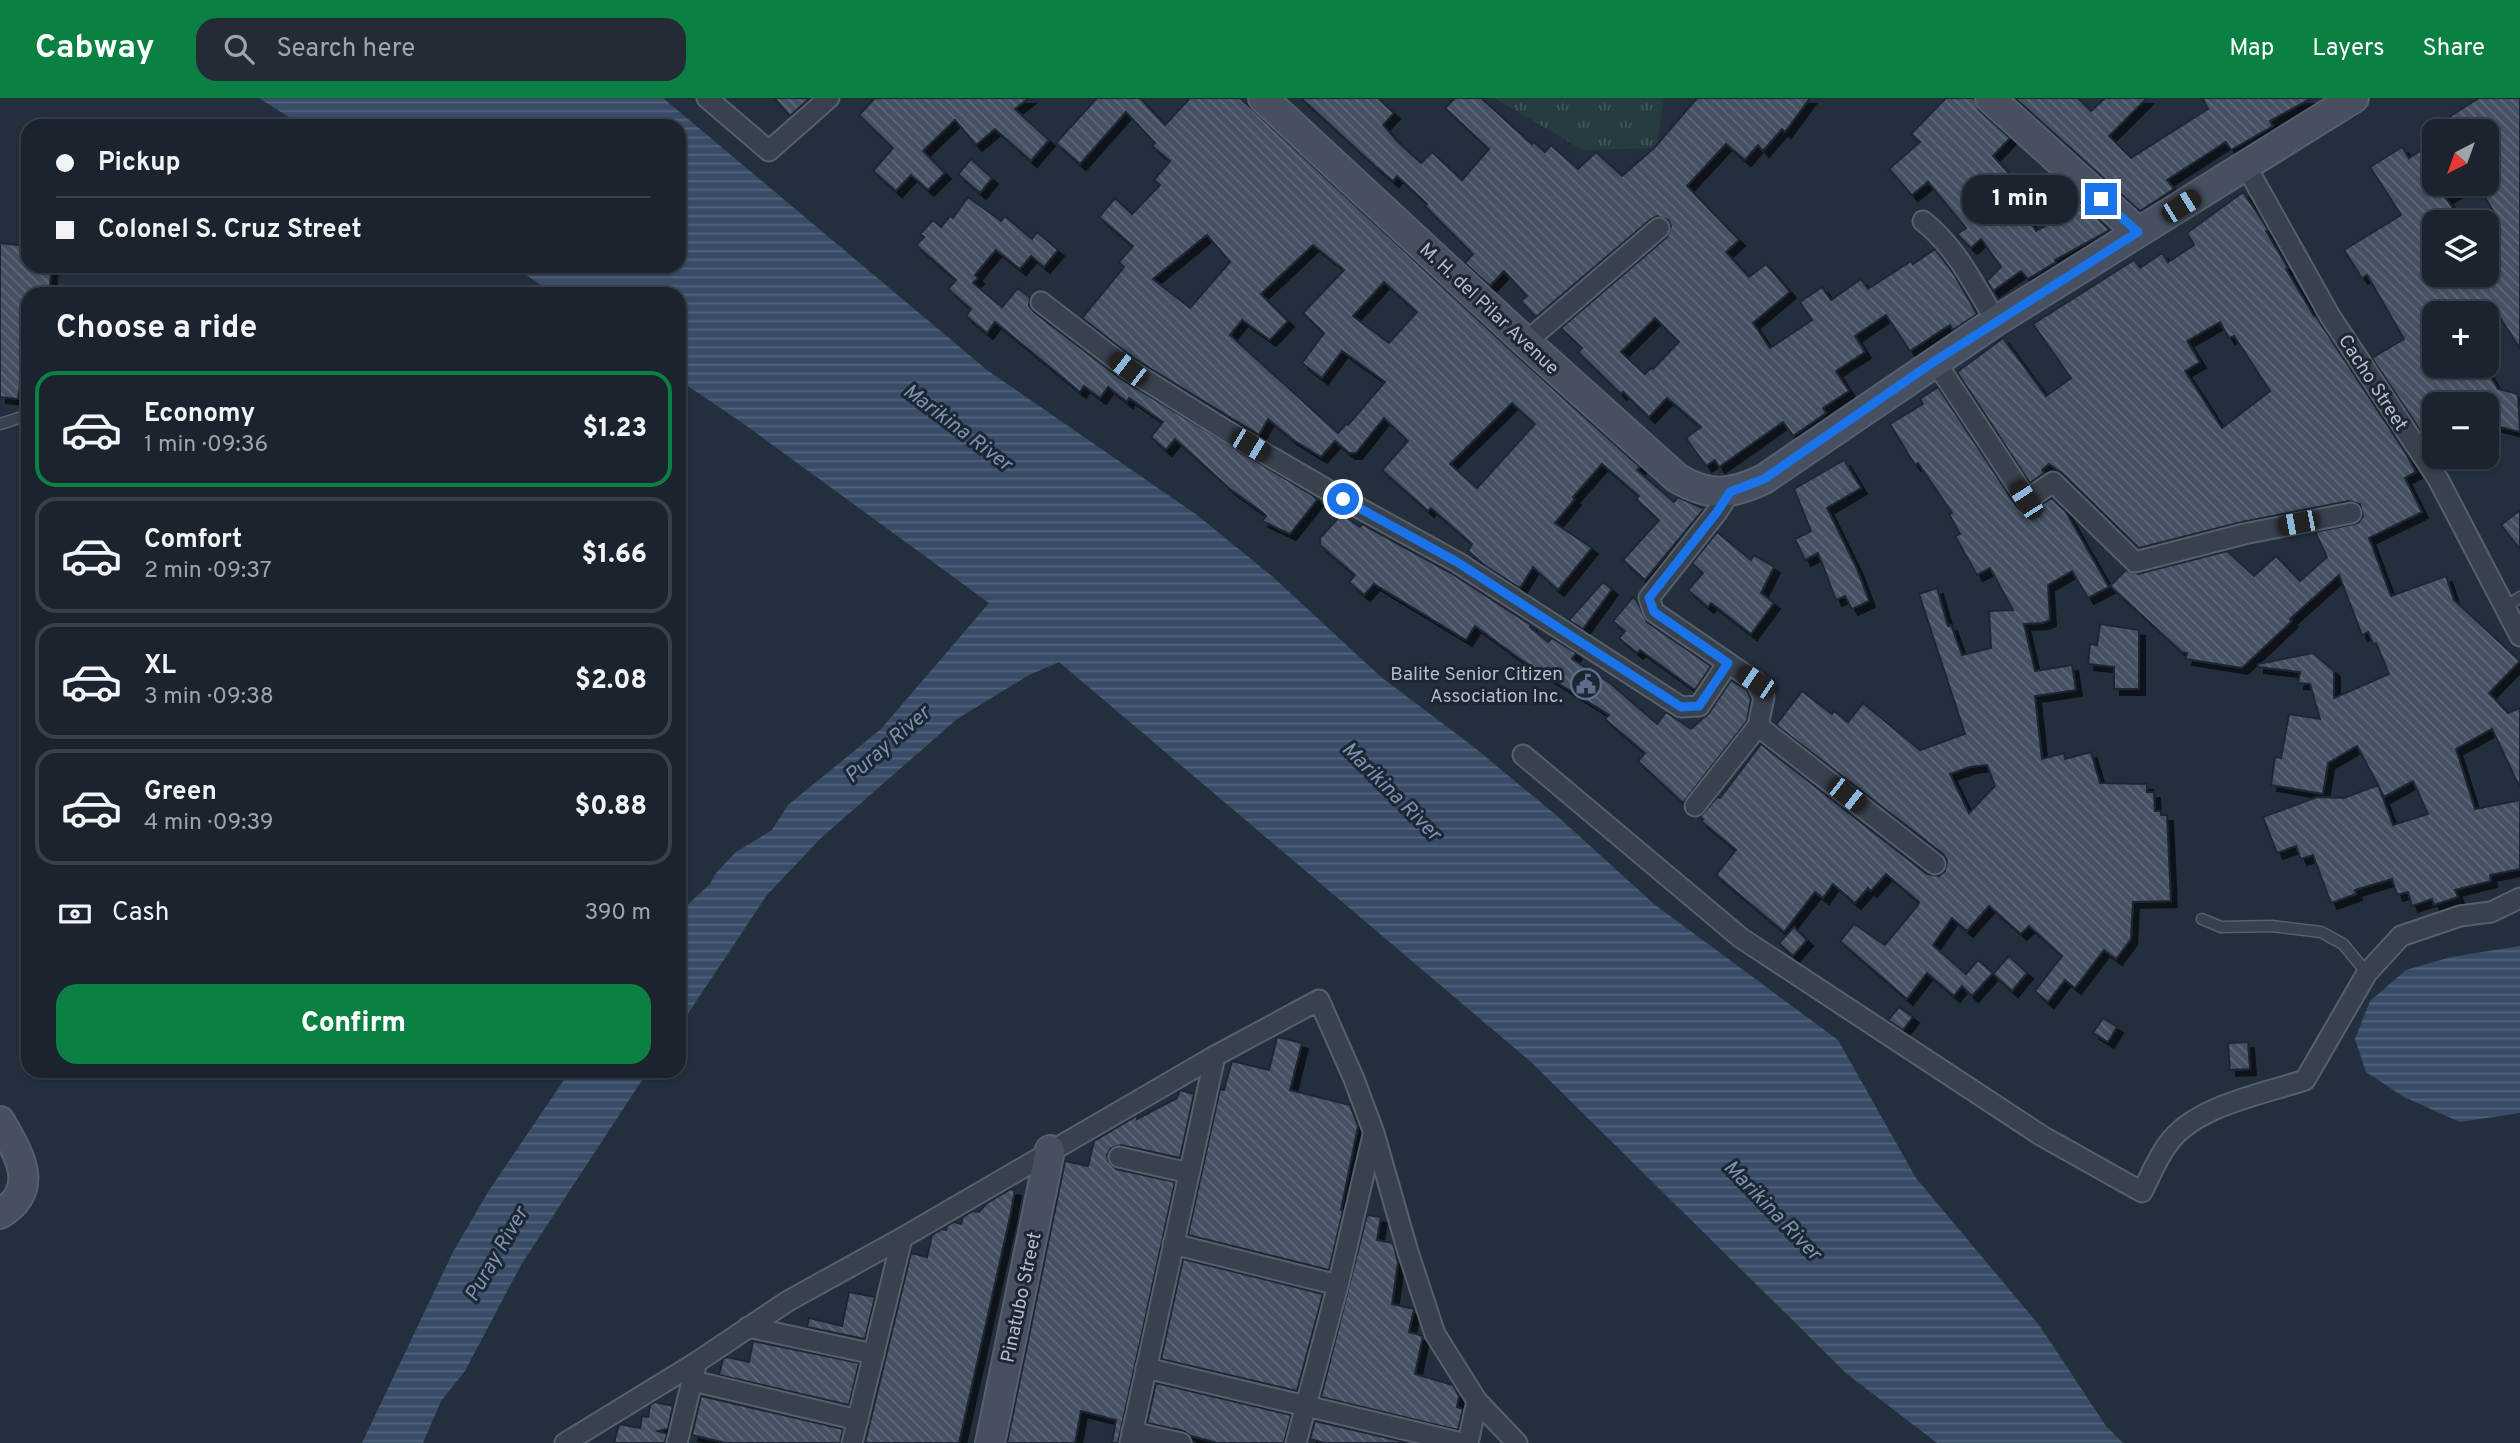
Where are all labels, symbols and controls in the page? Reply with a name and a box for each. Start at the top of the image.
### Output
search box [196,18,686,81]
text: Cabway [35,28,154,70]
icon: search [220,30,258,68]
text: Search here [276,33,415,66]
text: Map [2229,34,2274,64]
text: Layers [2312,34,2384,64]
text: Share [2422,34,2485,64]
north arrow [2422,119,2499,196]
map controls [2422,119,2499,469]
text: Pickup [98,147,181,180]
callout: 1 min [1961,174,2076,224]
route end [2085,183,2117,215]
text: 1 min [1992,185,2048,214]
car [2158,186,2205,226]
button: layers [2422,210,2499,287]
text: Colonel S. Cruz Street [98,214,362,247]
street label: M. H. del Pilar Avenue [1414,238,1564,381]
button: + [2422,301,2499,378]
text: Choose a ride [56,309,257,349]
street label: Cacho Street [2332,330,2412,436]
car [1105,348,1152,390]
water label: Marikina River [897,378,1019,479]
button: − [2422,392,2499,469]
icon: car [60,398,123,461]
text: Economy [144,398,255,431]
text: $1.23 [582,413,647,446]
car [1227,425,1274,465]
text: 1 min · 09:36 [144,431,268,460]
car [2006,477,2047,523]
route start [1327,483,1359,515]
car [2276,509,2321,537]
icon: car [60,524,123,587]
text: Comfort [144,524,242,557]
text: $1.66 [582,539,647,572]
text: 2 min · 09:37 [144,557,272,586]
icon: car [60,650,123,713]
text: XL [144,650,176,683]
car [1733,662,1780,702]
place label: Balite Senior Citizen Association Inc. [1390,663,1563,709]
text: $2.08 [575,665,647,698]
public building icon: Balite Senior Citizen Association Inc. [1569,667,1603,701]
text: 3 min · 09:38 [144,683,274,712]
water label: Puray River [839,699,938,790]
water label: Marikina River [1335,737,1448,849]
car [1824,774,1871,816]
icon: car [60,776,123,839]
text: Green [144,776,217,809]
text: $0.88 [574,791,647,824]
text: 4 min · 09:39 [144,809,274,838]
icon: cash [56,895,94,933]
text: Cash [112,897,169,930]
text: 390 m [584,899,651,928]
button: Confirm [56,984,651,1064]
water label: Marikina River [1717,1155,1828,1269]
water label: Puray River [459,1201,536,1307]
street label: Pinatubo Street [996,1230,1048,1365]

